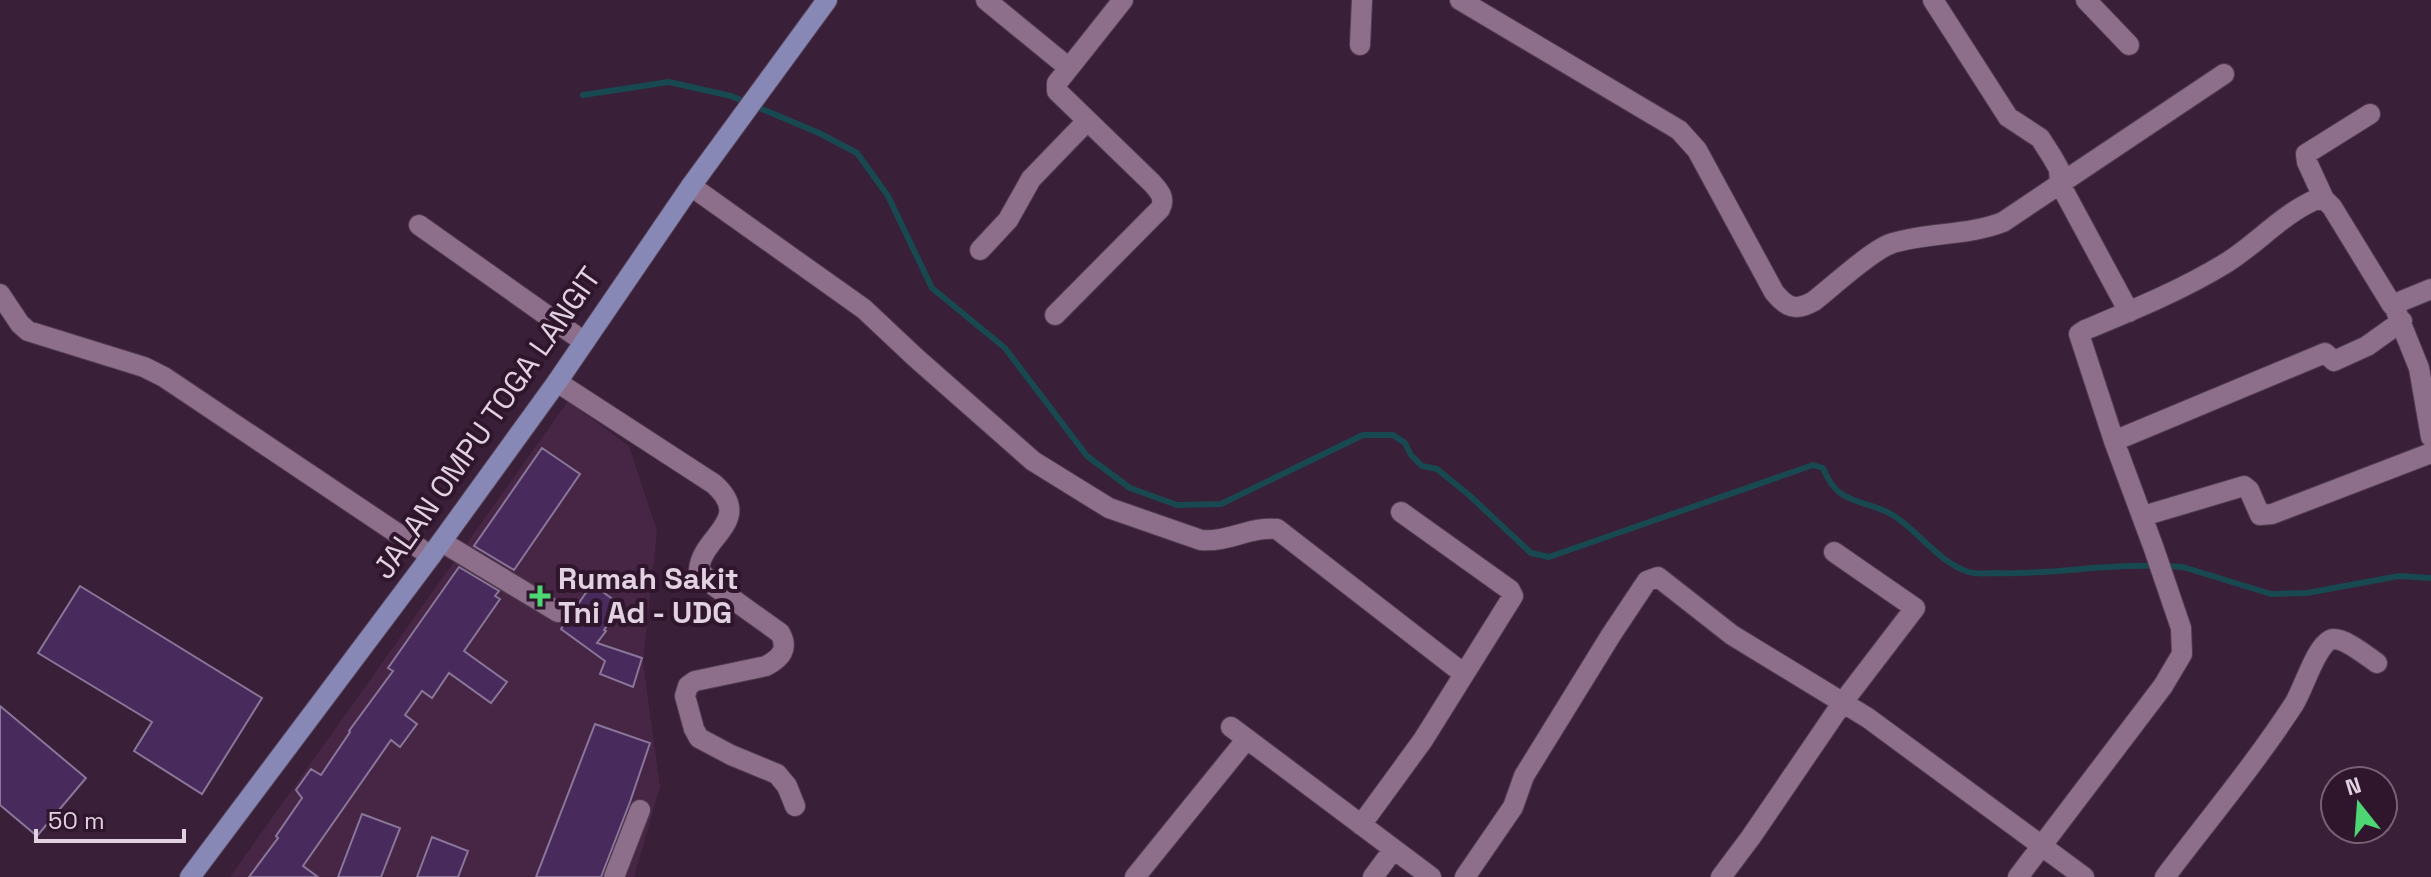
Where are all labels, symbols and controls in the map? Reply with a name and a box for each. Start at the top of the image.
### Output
street label: JALAN OMPU TOGA LANGIT [364,259,609,586]
place label: Rumah Sakit Tni Ad - UDG [558,559,739,632]
marker: Rumah Sakit Tni Ad - UDG [529,585,551,607]
north arrow [2319,765,2399,845]
text: N [2342,770,2364,801]
scale bar [36,793,184,843]
text: 50 m [48,805,105,836]

